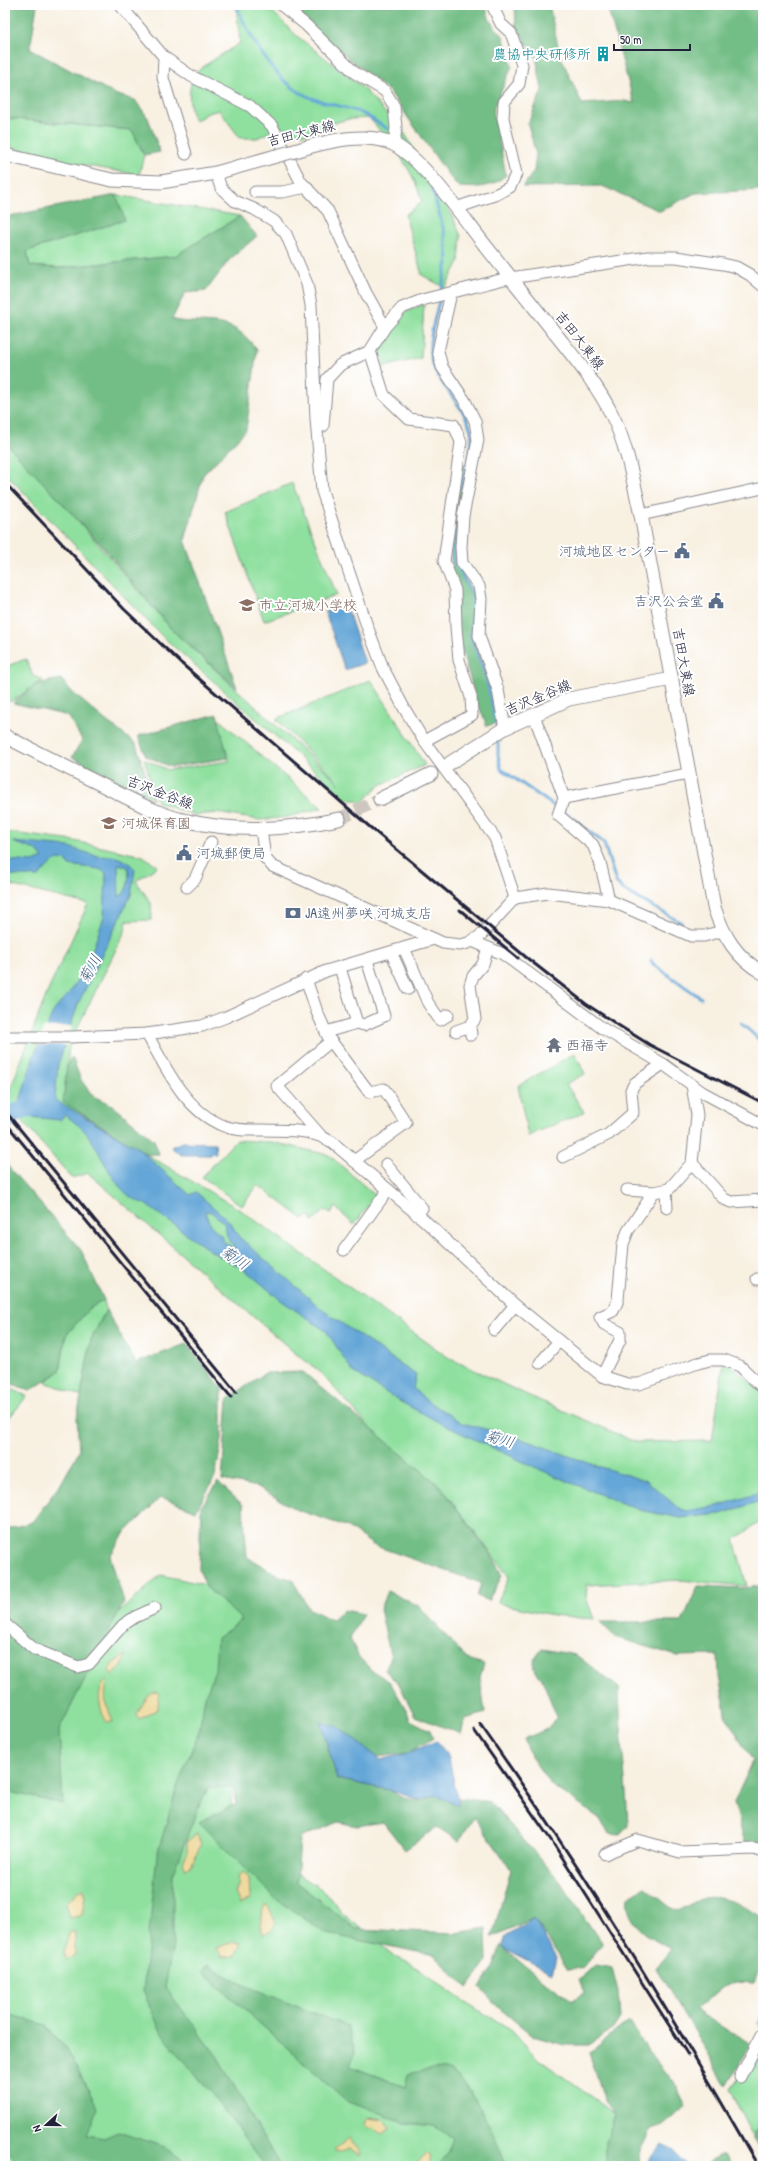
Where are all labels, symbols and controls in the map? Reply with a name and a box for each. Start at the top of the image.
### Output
scale bar [614,26,690,52]
text: 50 m [620,31,641,48]
place label: 農協中央研修所 [493,44,591,63]
building icon: 農協中央研修所 [594,45,612,63]
street label: 吉田大東線 [265,115,337,150]
street label: 吉田大東線 [551,306,609,373]
place label: 河城地区センター [559,541,670,560]
public building icon: 河城地区センター [673,542,691,560]
place label: 吉沢公会堂 [634,591,704,610]
public building icon: 吉沢公会堂 [707,592,725,610]
place label: 市立河城小学校 [259,595,357,614]
school or university icon: 市立河城小学校 [238,596,256,614]
street label: 吉田大東線 [669,626,700,698]
street label: 吉沢金谷線 [502,674,574,719]
street label: 吉沢金谷線 [124,770,196,813]
place label: 河城保育園 [121,813,191,832]
school or university icon: 河城保育園 [100,814,118,832]
place label: 河城郵便局 [196,843,266,862]
public building icon: 河城郵便局 [175,844,193,862]
place label: JA遠州夢咲 河城支店 [305,903,432,922]
bank icon: JA遠州夢咲 河城支店 [284,904,302,922]
water label: 菊川 [73,951,106,987]
place label: 西福寺 [566,1035,608,1054]
temple icon: 西福寺 [545,1036,563,1054]
water label: 菊川 [217,1240,254,1275]
water label: 菊川 [483,1424,517,1453]
north arrow [26,2105,66,2145]
text: N [29,2123,44,2134]

